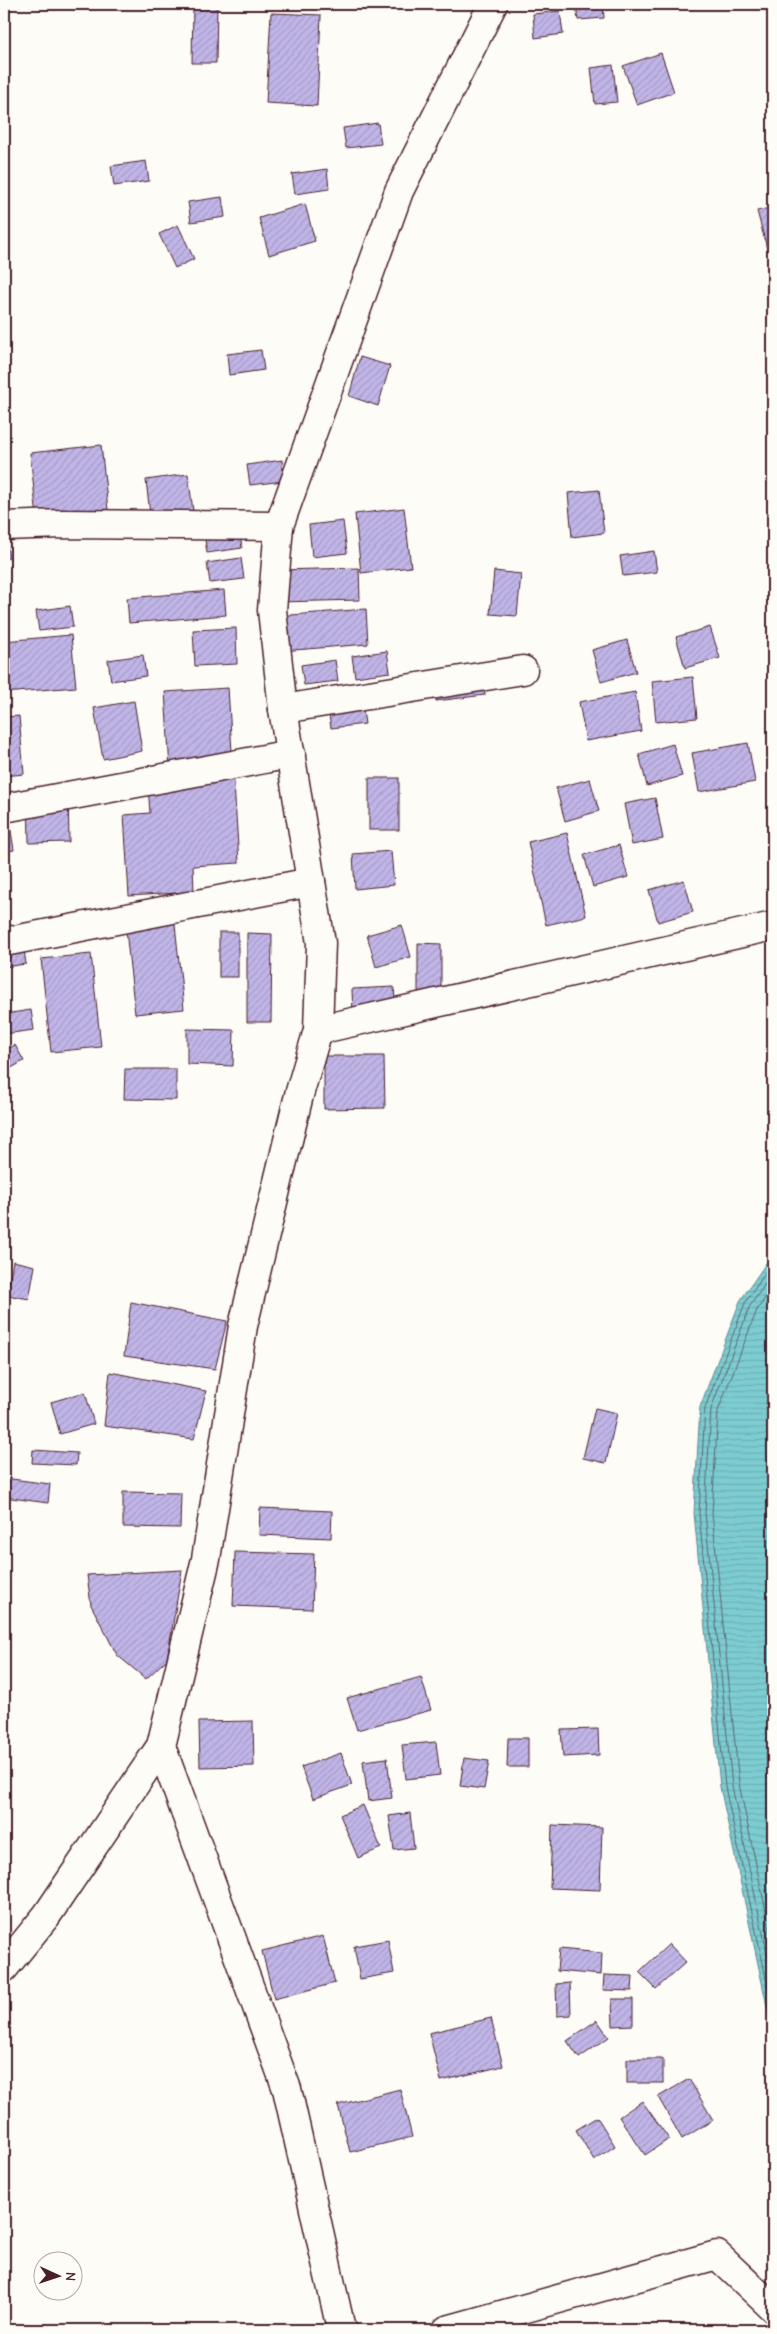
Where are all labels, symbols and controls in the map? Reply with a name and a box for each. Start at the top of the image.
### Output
north arrow [32,2252,82,2302]
text: N [62,2272,79,2282]

